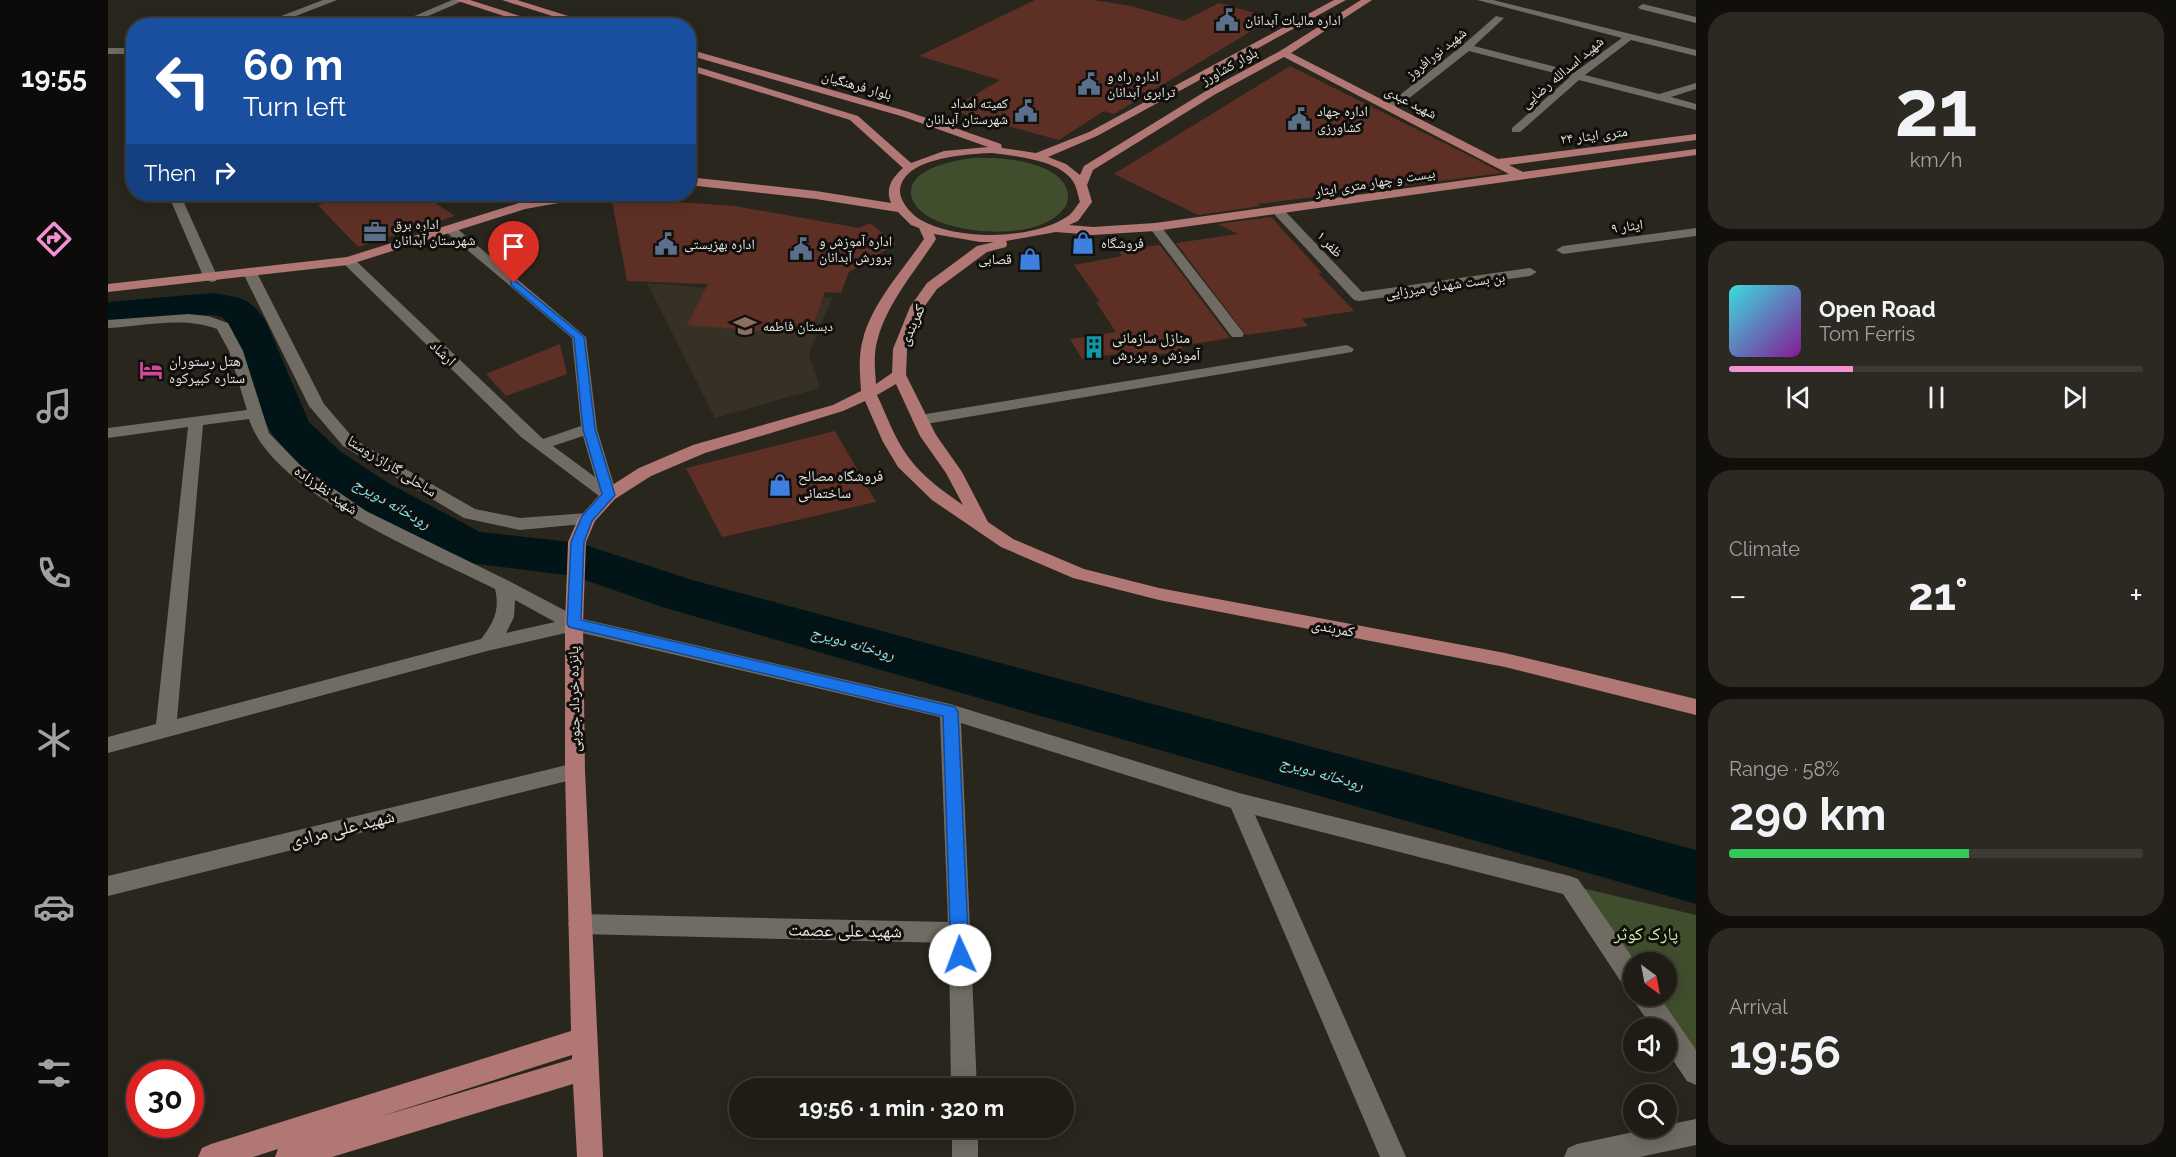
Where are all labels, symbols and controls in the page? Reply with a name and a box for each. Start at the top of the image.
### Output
public building icon: اداره مالیات آبدانان [1214,7,1240,33]
place label: اداره مالیات آبدانان [1245,12,1341,29]
street label: شهید نورافروز [1402,24,1470,83]
street label: شهید اسدالله رضایی [1517,33,1607,112]
text: 60 m [243,41,343,90]
icon: left [144,42,222,120]
street label: بلوار کشاورز [1197,44,1261,89]
text: 19:55 [21,62,87,93]
text: 21 [1895,63,1977,154]
street label: بلوار فرهنگیان [820,67,894,104]
place label: اداره راه و ترابری آبدانان [1107,68,1175,101]
public building icon: اداره راه و ترابری آبدانان [1076,71,1102,97]
street label: شهید عبدی [1382,82,1440,123]
text: Turn left [243,91,346,122]
place label: کمیته امداد شهرستان آبدانان [925,95,1008,128]
public building icon: کمیته امداد شهرستان آبدانان [1013,98,1039,124]
place label: اداره جهاد کشاورزی [1317,103,1368,136]
public building icon: اداره جهاد کشاورزی [1286,106,1312,132]
street label: ۲۴ متری ایثار [1559,123,1629,148]
text: km/h [1910,148,1962,172]
icon: right [208,156,241,189]
text: Then [144,160,196,186]
street label: بیست و چهار متری ایثار [1313,165,1437,201]
place label: اداره برق شهرستان آبدانان [393,216,476,249]
street label: ایثار ۹ [1610,216,1644,237]
icon: directions [33,218,75,260]
office icon: اداره برق شهرستان آبدانان [362,219,388,245]
pin [488,221,539,283]
street label: ظفر ۱ [1313,228,1346,261]
icon: arrive [497,230,530,263]
shop icon: فروشگاه [1070,230,1096,256]
public building icon: اداره بهزیستی [653,231,679,257]
place label: اداره آموزش و پرورش آبدانان [819,233,892,266]
place label: فروشگاه [1101,235,1144,252]
place label: اداره بهزیستی [684,236,755,253]
public building icon: اداره آموزش و پرورش آبدانان [788,236,814,262]
shop icon: قصابی [1017,246,1043,272]
place label: قصابی [978,251,1012,268]
street label: بن بست شهدای میرزایی [1384,269,1506,302]
text: Open Road [1819,296,1936,322]
street label: کمربندی [895,302,930,349]
school or university icon: دبستان فاطمه [732,313,758,339]
place label: دبستان فاطمه [763,318,833,335]
text: Tom Ferris [1819,322,1915,346]
place label: منازل سازمانی آموزش و پر.رش [1112,329,1201,365]
building icon: منازل سازمانی آموزش و پر.رش [1081,334,1107,360]
street label: ارشاد [426,336,460,370]
place label: هتل رستوران ستاره کبیرکوه [169,352,245,387]
hotel icon: هتل رستوران ستاره کبیرکوه [138,357,164,383]
icon: previous [1782,381,1815,414]
icon: pause [1920,381,1953,414]
icon: next [2058,381,2091,414]
icon: music [33,385,75,427]
street label: ساحلی گاراژ روستا [343,431,440,502]
street label: شهید نظرزاده [291,462,361,518]
place label: فروشگاه مصالح ساختمانی [798,467,883,503]
shop icon: فروشگاه مصالح ساختمانی [767,472,793,498]
water label: رودخانه دویرج [349,473,434,534]
text: Climate [1729,537,1800,561]
icon: phone [33,552,75,594]
text: 21° [1908,568,1968,621]
text: − [1729,576,1747,615]
text: + [2129,576,2143,615]
street label: کمربندی [1310,615,1356,642]
water label: رودخانه دویرج [809,622,897,665]
street label: پانزده خرداد جنوبی [564,646,585,752]
icon: climate [33,719,75,761]
water label: رودخانه دویرج [1278,752,1366,795]
text: Range · 58% [1729,757,1840,781]
text: 290 km [1729,788,1886,841]
street label: شهید علی مرادی [287,805,397,852]
icon: car [33,886,75,928]
street label: شهید علی عصمت [788,919,902,942]
position arrow [928,923,992,987]
park label: پارک کوثر [1613,923,1678,945]
north arrow [1623,952,1677,1006]
map controls [1623,952,1677,1138]
text: Arrival [1729,995,1788,1019]
button: sound [1623,1018,1677,1072]
text: 19:56 [1729,1026,1841,1079]
icon: filters [33,1052,75,1094]
speed limit sign: 30 [126,1060,204,1138]
button: search [1623,1084,1677,1138]
text: 19:56 · 1 min · 320 m [799,1095,1004,1121]

